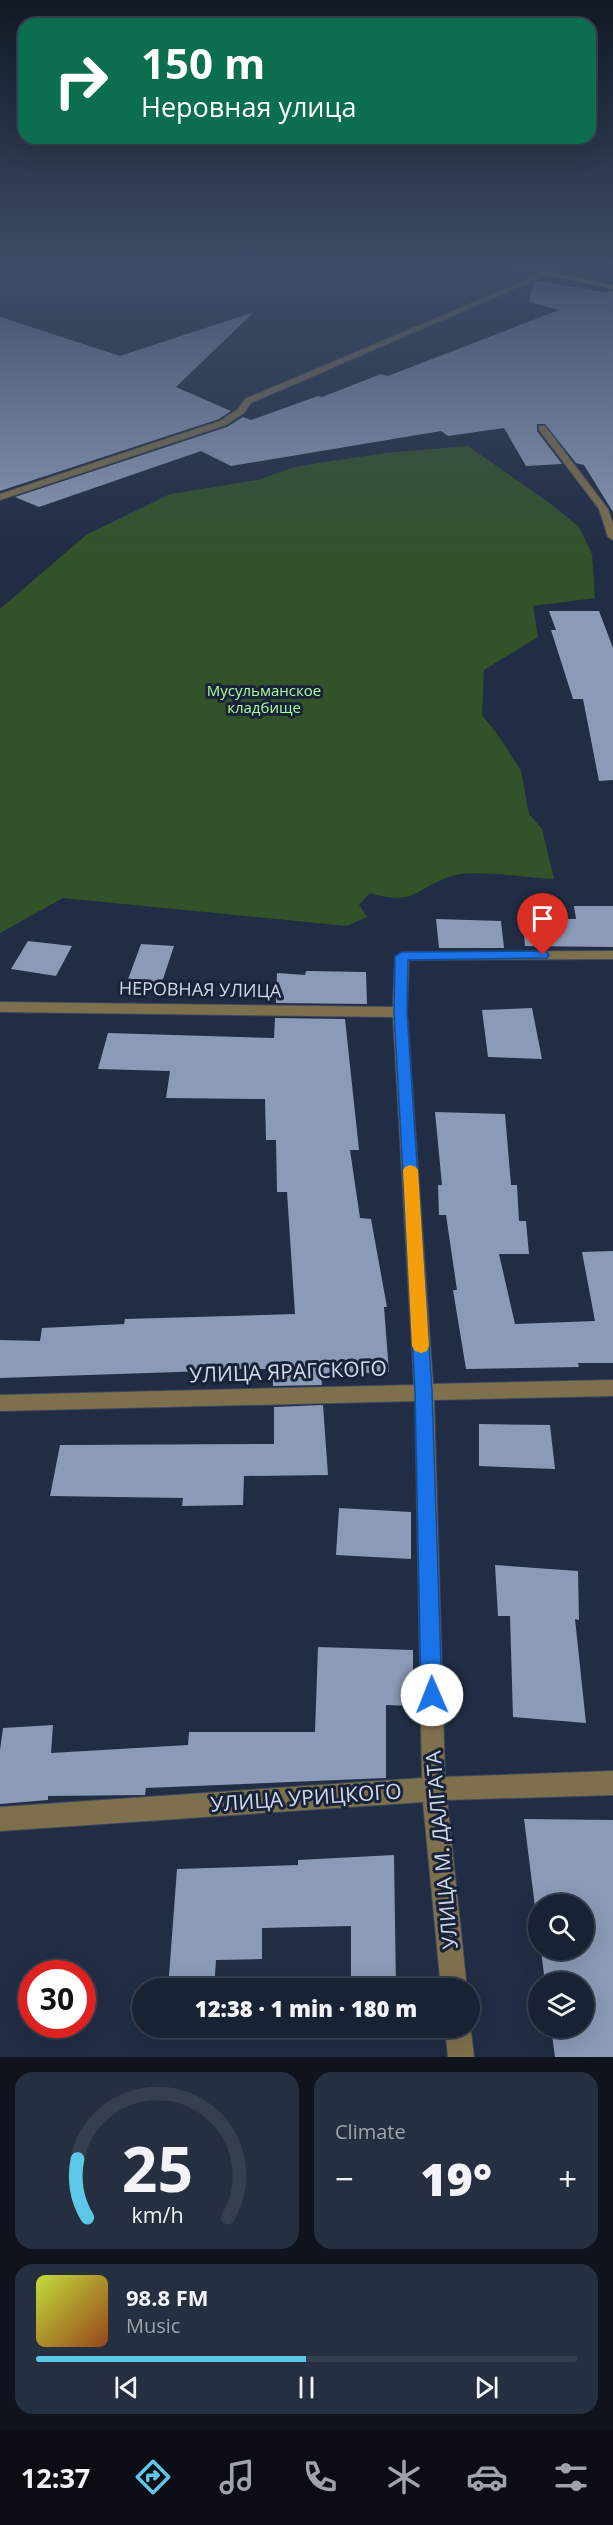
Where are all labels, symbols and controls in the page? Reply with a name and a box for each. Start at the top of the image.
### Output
text: 150 m [141,34,265,91]
icon: right [42,42,120,120]
text: Неровная улица [141,88,356,125]
park label: Мусульманское кладбище [207,680,321,717]
pin [517,893,568,955]
icon: arrive [526,902,559,935]
street label: НЕРОВНАЯ УЛИЦА [119,976,282,1002]
street label: УЛИЦА ЯРАГСКОГО [189,1354,387,1388]
position arrow [400,1663,464,1727]
street label: УЛИЦА М. ДАЛГАТА [418,1749,464,1951]
street label: УЛИЦА УРИЦКОГО [210,1776,402,1818]
map controls [528,1894,594,2038]
button: search [528,1894,594,1960]
speed limit sign: 30 [18,1960,96,2038]
button: layers [528,1972,594,2038]
text: 12:38 · 1 min · 180 m [195,1993,417,2023]
text: Climate [335,2118,406,2145]
text: 25 [121,2125,193,2210]
text: 19° [420,2148,492,2209]
text: − [335,2156,354,2201]
text: + [558,2156,577,2201]
text: km/h [131,2200,183,2229]
text: 98.8 FM [126,2282,209,2312]
text: Music [126,2312,180,2339]
icon: previous [110,2371,143,2404]
icon: pause [290,2371,323,2404]
icon: next [470,2371,503,2404]
icon: directions [132,2456,174,2498]
icon: music [216,2456,258,2498]
icon: phone [299,2456,341,2498]
icon: climate [383,2456,425,2498]
icon: car [466,2456,508,2498]
icon: filters [550,2456,592,2498]
text: 12:37 [21,2459,90,2496]

